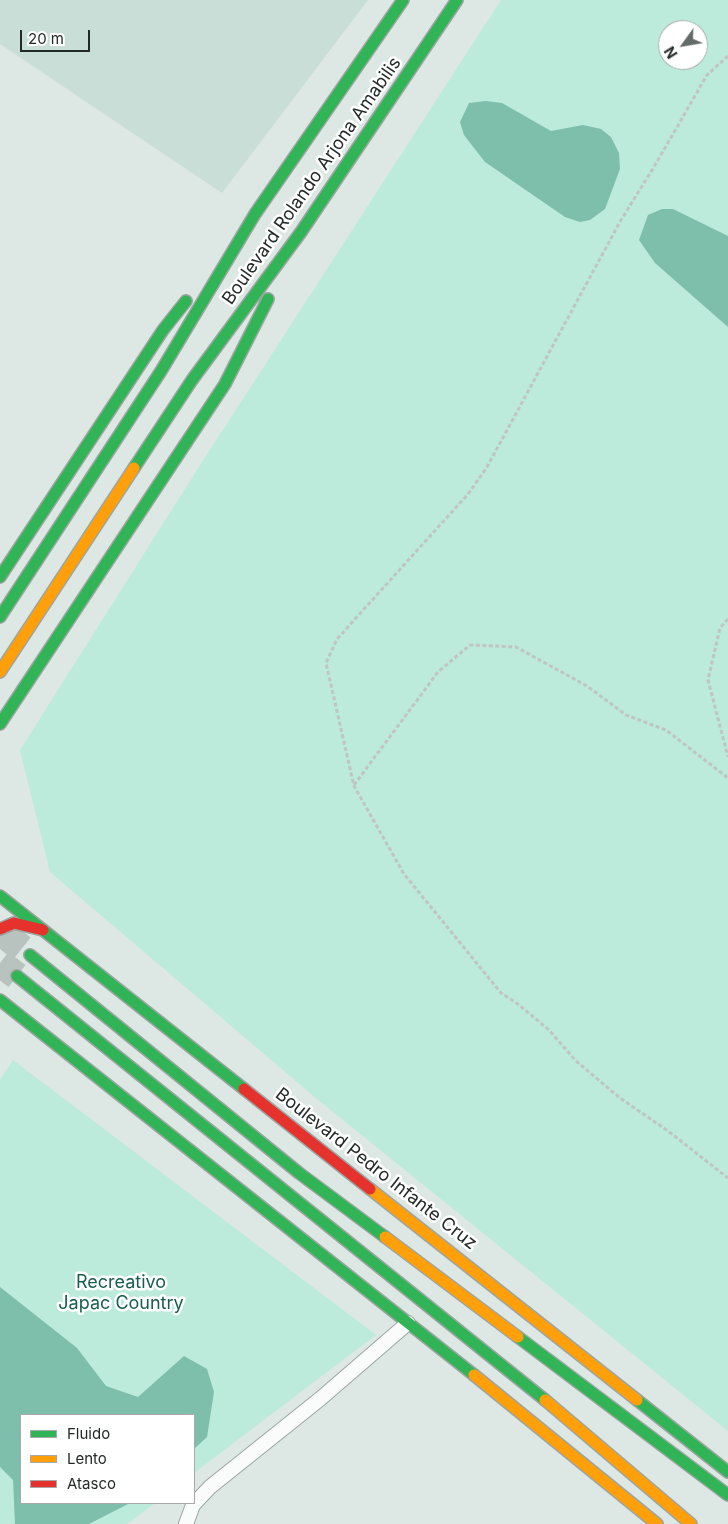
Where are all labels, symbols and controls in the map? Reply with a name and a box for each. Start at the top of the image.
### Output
scale bar [22,20,92,52]
north arrow [658,20,708,70]
text: 20 m [28,29,64,48]
text: N [661,44,681,62]
street label: Boulevard Rolando Arjona Amabilis [218,53,406,309]
street label: Boulevard Pedro Infante Cruz [271,1084,481,1254]
park label: Recreativo Japac Country [58,1272,184,1315]
legend [20,1414,195,1504]
text: Fluido [67,1424,110,1443]
text: Lento [67,1449,107,1468]
text: Atasco [67,1474,116,1493]

